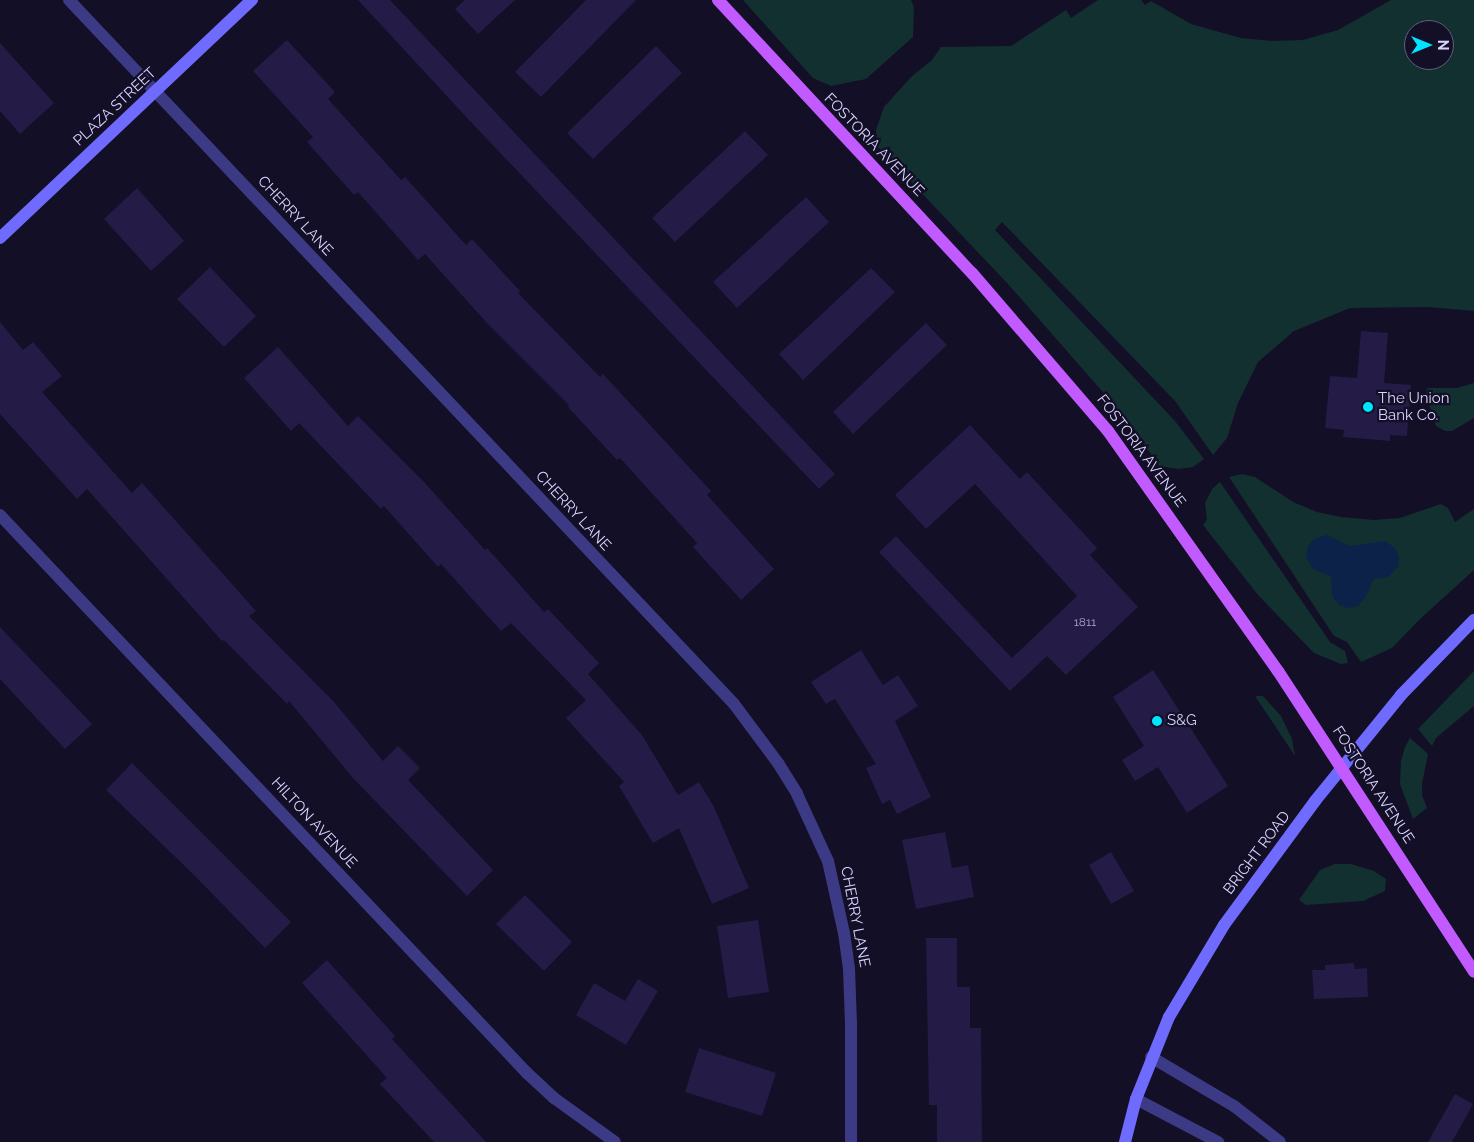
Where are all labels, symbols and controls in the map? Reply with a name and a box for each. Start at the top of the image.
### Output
north arrow [1404,20,1454,70]
text: N [1435,40,1451,50]
street label: PLAZA STREET [70,64,160,150]
street label: FOSTORIA AVENUE [820,89,928,201]
street label: CHERRY LANE [253,172,337,260]
place label: The Union Bank Co. [1378,389,1449,424]
street label: FOSTORIA AVENUE [1093,391,1189,511]
marker: The Union Bank Co. [1362,401,1374,413]
street label: CHERRY LANE [531,467,615,555]
house number: 1811 [1074,616,1096,630]
place label: S&G [1167,712,1197,730]
marker: S&G [1151,715,1163,727]
street label: FOSTORIA AVENUE [1328,723,1418,847]
street label: HILTON AVENUE [267,774,361,872]
street label: BRIGHT ROAD [1220,808,1294,898]
street label: CHERRY LANE [836,865,874,969]

